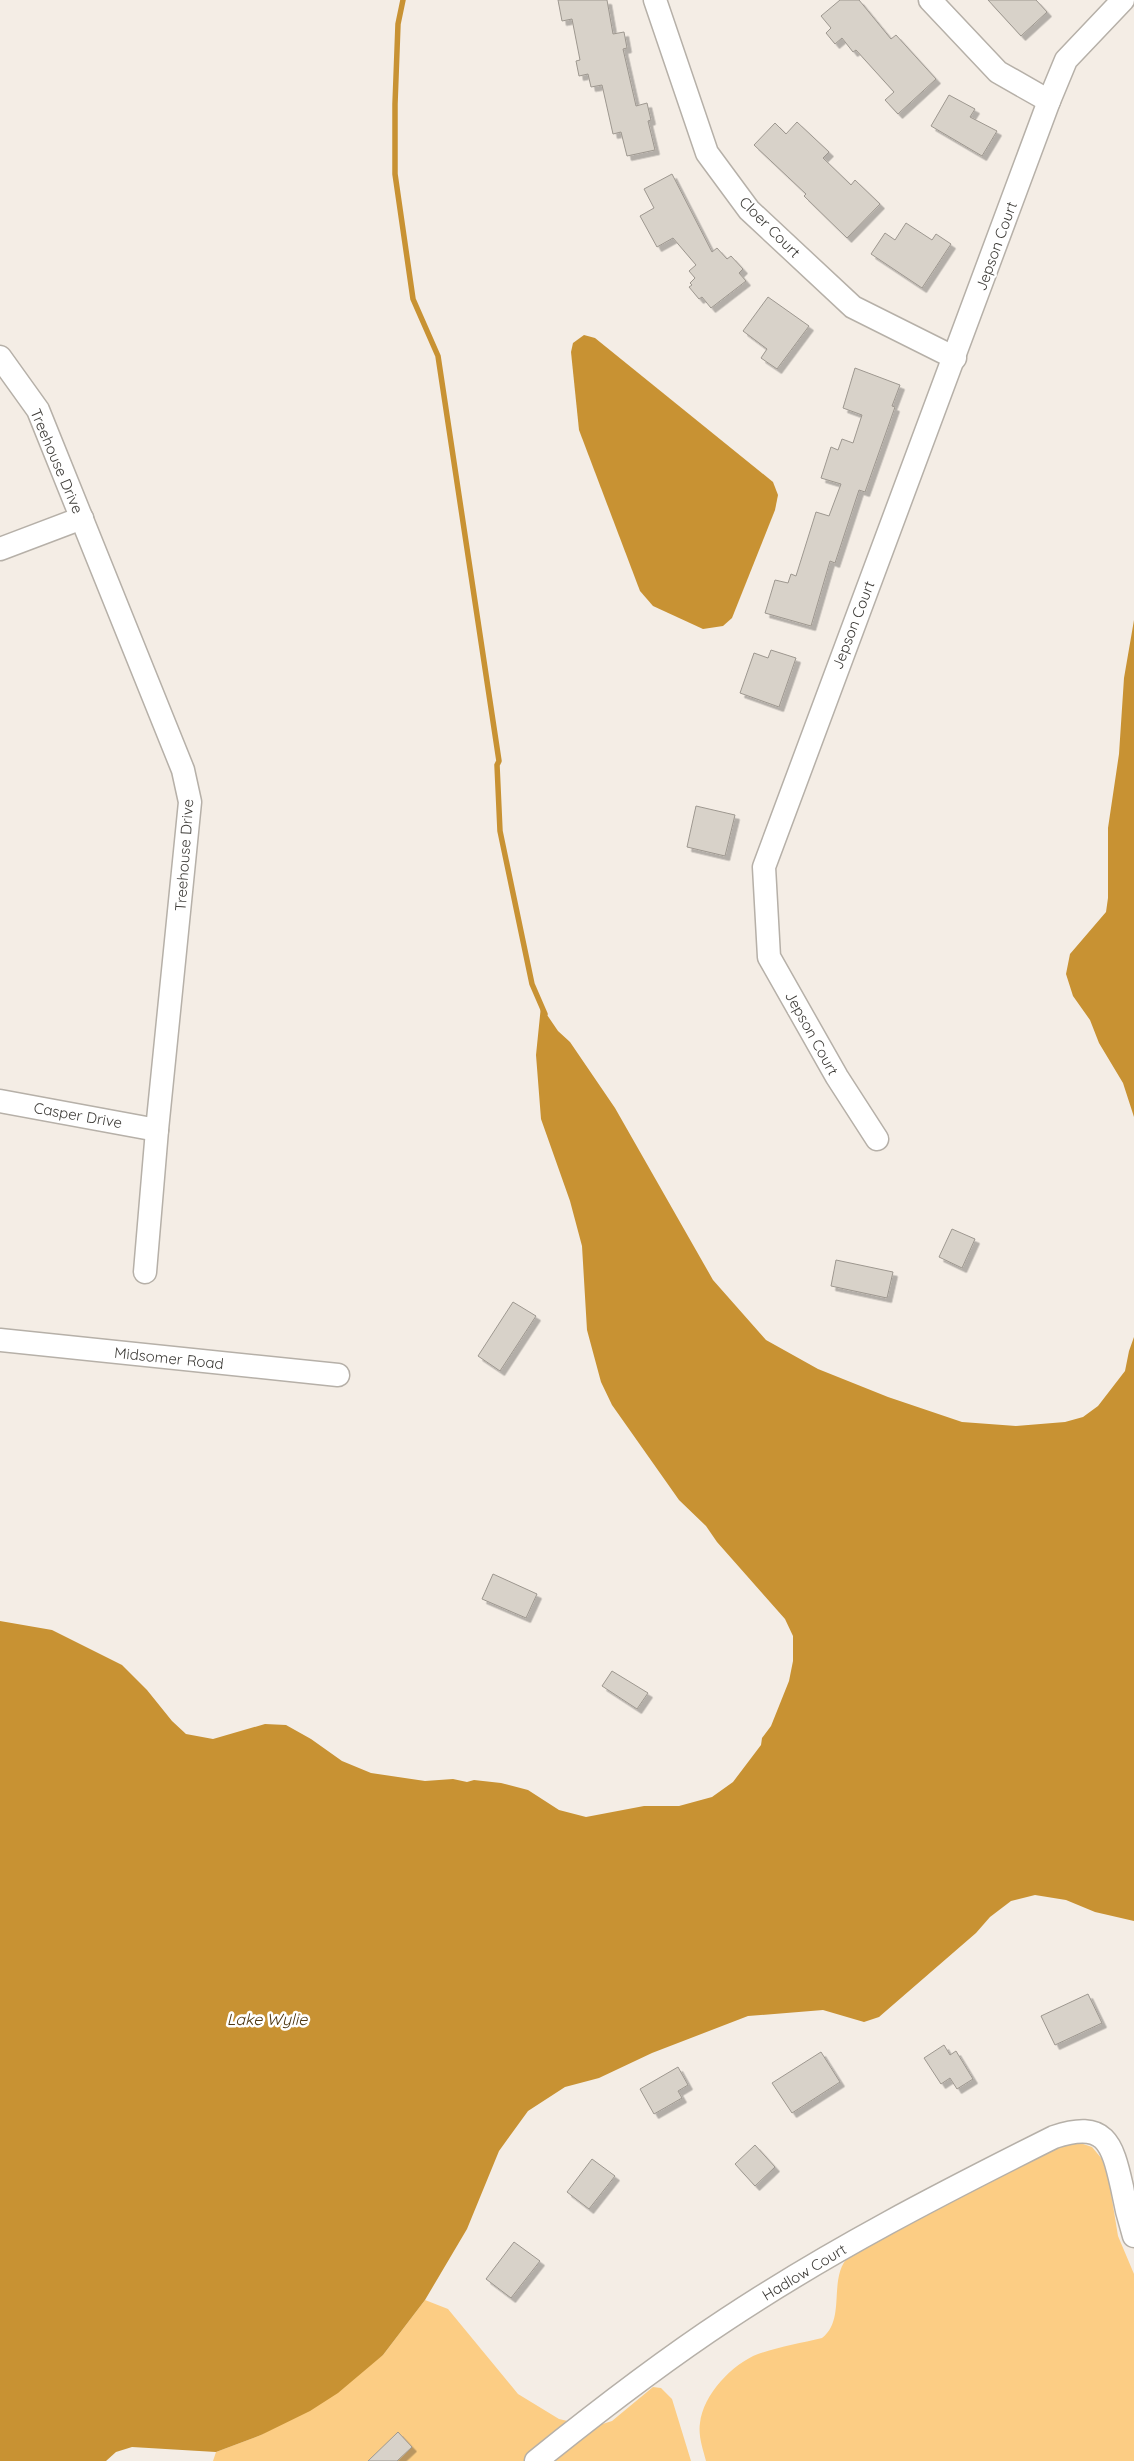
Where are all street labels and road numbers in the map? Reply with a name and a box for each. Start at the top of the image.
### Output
street label: Cloer Court [735,192,805,262]
street label: Jepson Court [971,199,1021,293]
street label: Treehouse Drive [26,406,88,516]
street label: Jepson Court [827,578,879,672]
street label: Treehouse Drive [171,798,197,912]
street label: Jepson Court [781,988,843,1078]
street label: Casper Drive [32,1098,124,1132]
street label: Midsomer Road [113,1343,225,1373]
street label: Hadlow Court [758,2239,850,2305]

